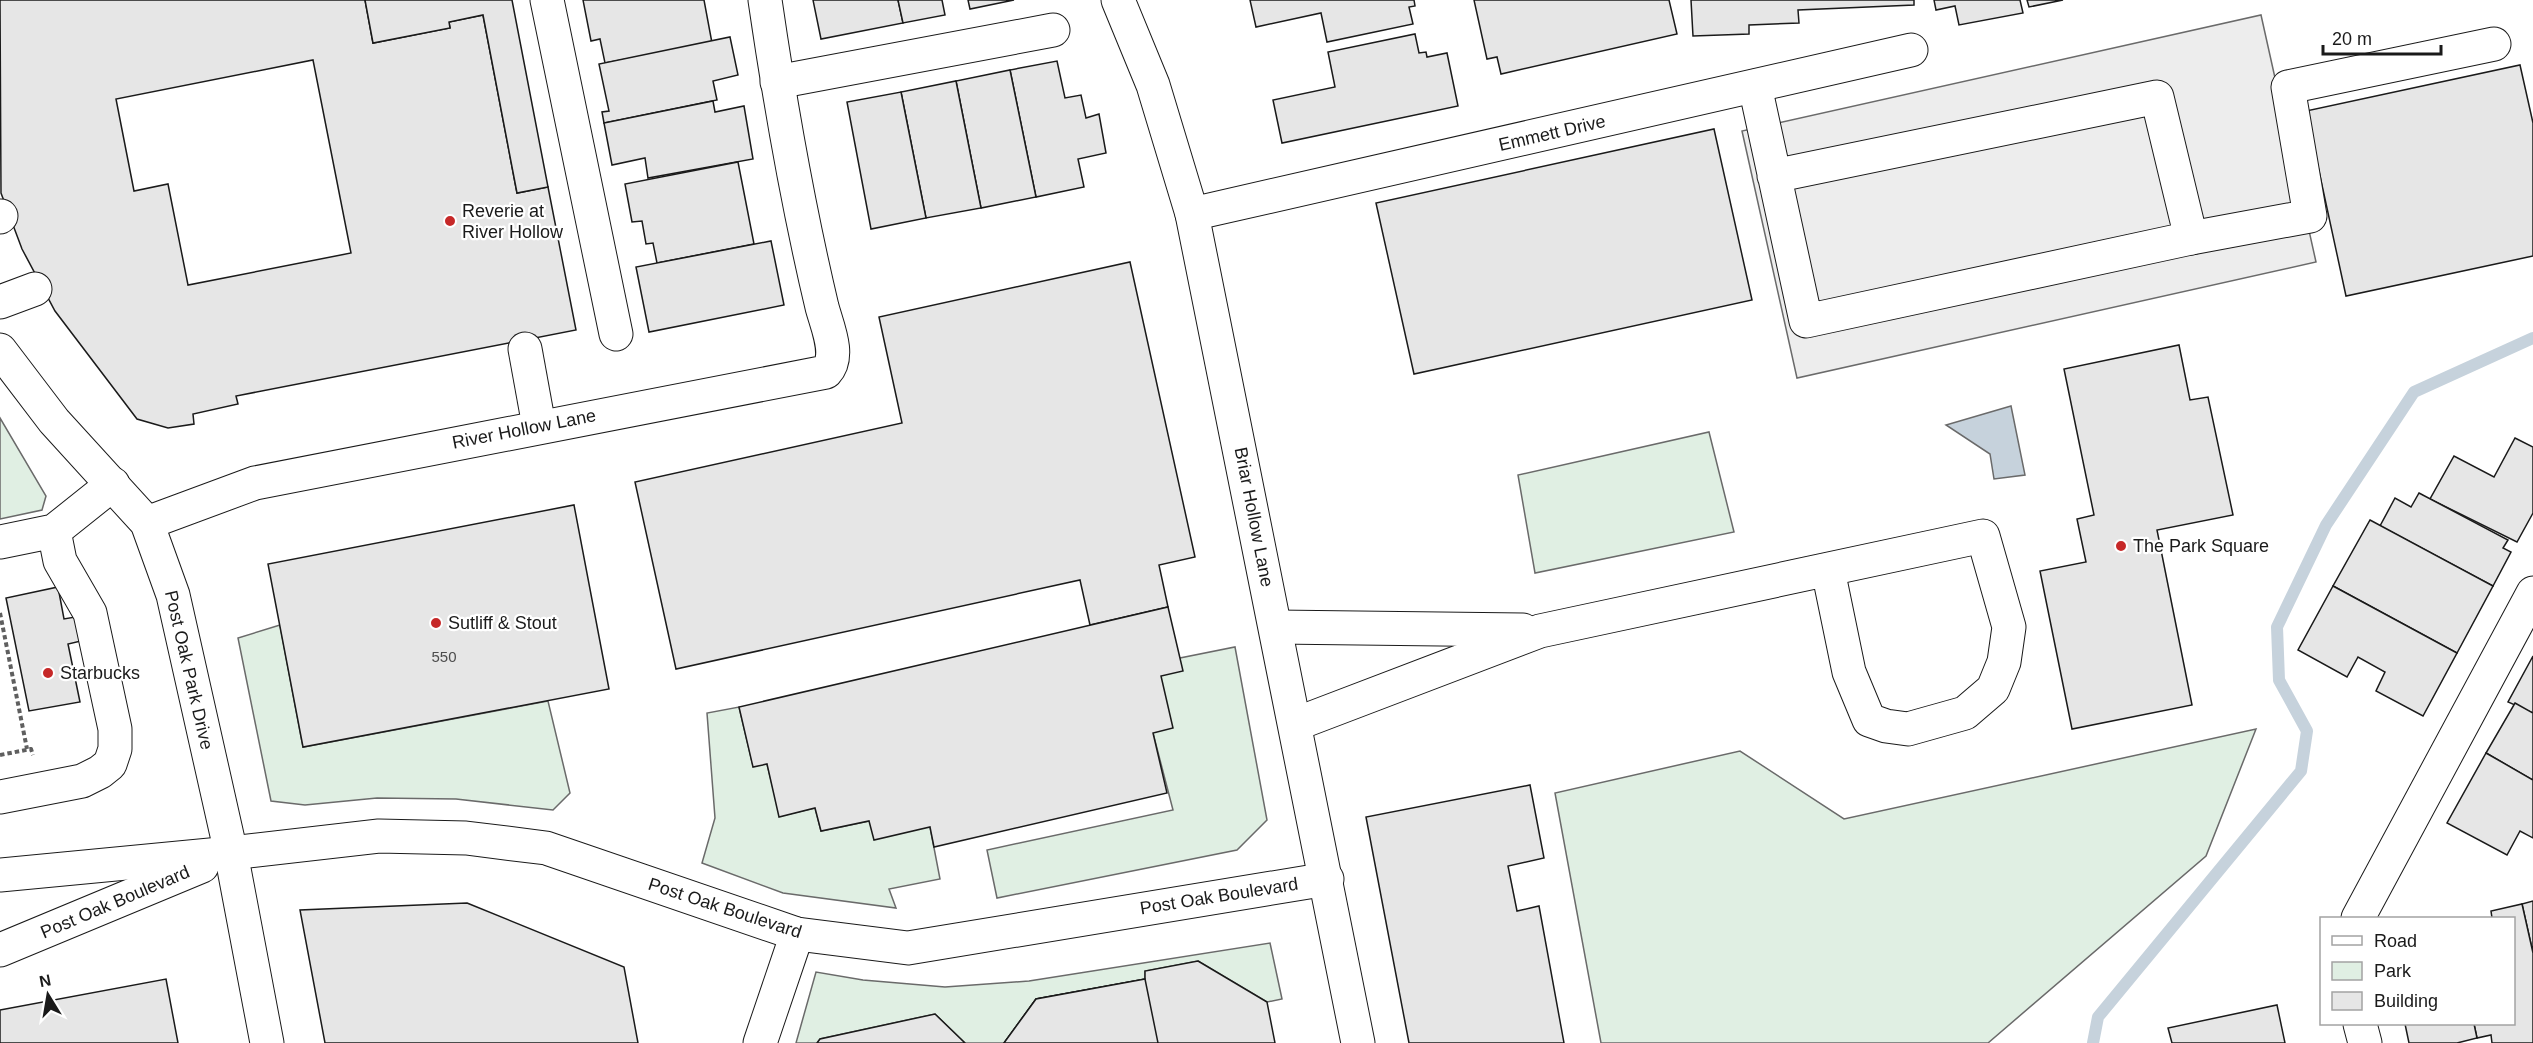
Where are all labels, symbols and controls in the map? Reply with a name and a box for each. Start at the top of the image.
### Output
scale bar [2323,18,2442,56]
text: 20 m [2332,29,2372,49]
street label: Emmett Drive [1497,111,1607,155]
place label: Reverie at River Hollow [462,201,564,242]
marker: Reverie at River Hollow [443,214,457,228]
street label: River Hollow Lane [450,405,598,453]
street label: Briar Hollow Lane [1231,445,1277,589]
place label: The Park Square [2133,536,2269,556]
marker: The Park Square [2114,539,2128,553]
street label: Post Oak Park Drive [161,588,217,752]
place label: Sutliff & Stout [448,613,557,633]
marker: Sutliff & Stout [429,616,443,630]
house number: 550 [431,648,457,665]
place label: Starbucks [60,663,140,683]
marker: Starbucks [41,666,55,680]
street label: Post Oak Boulevard [37,862,193,942]
street label: Post Oak Boulevard [646,874,804,942]
street label: Post Oak Boulevard [1138,874,1300,918]
legend [2320,917,2515,1025]
text: Road [2374,931,2417,951]
text: Park [2374,961,2412,981]
north arrow [18,965,78,1025]
text: N [38,971,53,990]
text: Building [2374,991,2438,1011]

